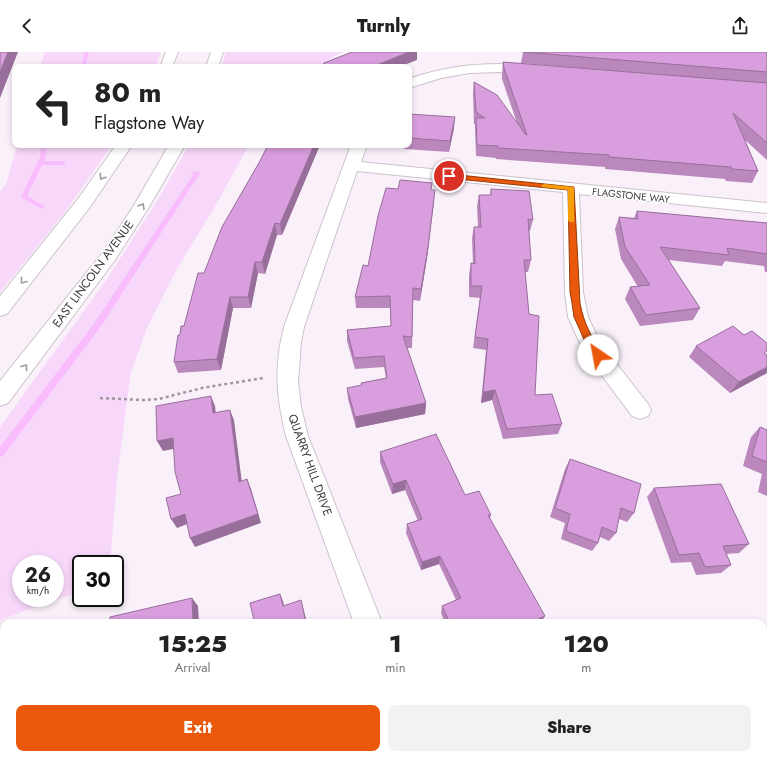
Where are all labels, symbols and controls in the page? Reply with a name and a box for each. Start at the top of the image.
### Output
text: Turnly [357,13,410,39]
icon: back [16,15,38,37]
icon: share [729,15,751,37]
text: 80 m [94,72,161,113]
icon: left [28,80,80,132]
text: Flagstone Way [94,110,204,136]
pin [432,159,466,193]
icon: arrive [438,165,460,187]
one-way arrow [100,173,107,180]
street label: FLAGSTONE WAY [591,184,671,207]
one-way arrow [138,203,145,210]
street label: EAST LINCOLN AVENUE [48,217,138,331]
one-way arrow [21,276,28,283]
position arrow [577,334,619,376]
one-way arrow [20,365,27,372]
street label: QUARRY HILL DRIVE [283,412,337,518]
speed limit sign: 30 [72,555,124,607]
text: 26 [25,561,51,590]
text: km/h [27,583,49,598]
text: 15:25 [158,626,227,661]
text: 1 [389,626,402,661]
text: 120 [564,626,609,661]
text: Arrival [175,658,210,677]
text: min [385,658,405,677]
text: m [581,658,591,677]
button: Exit [16,705,380,751]
button: Share [388,705,751,751]

